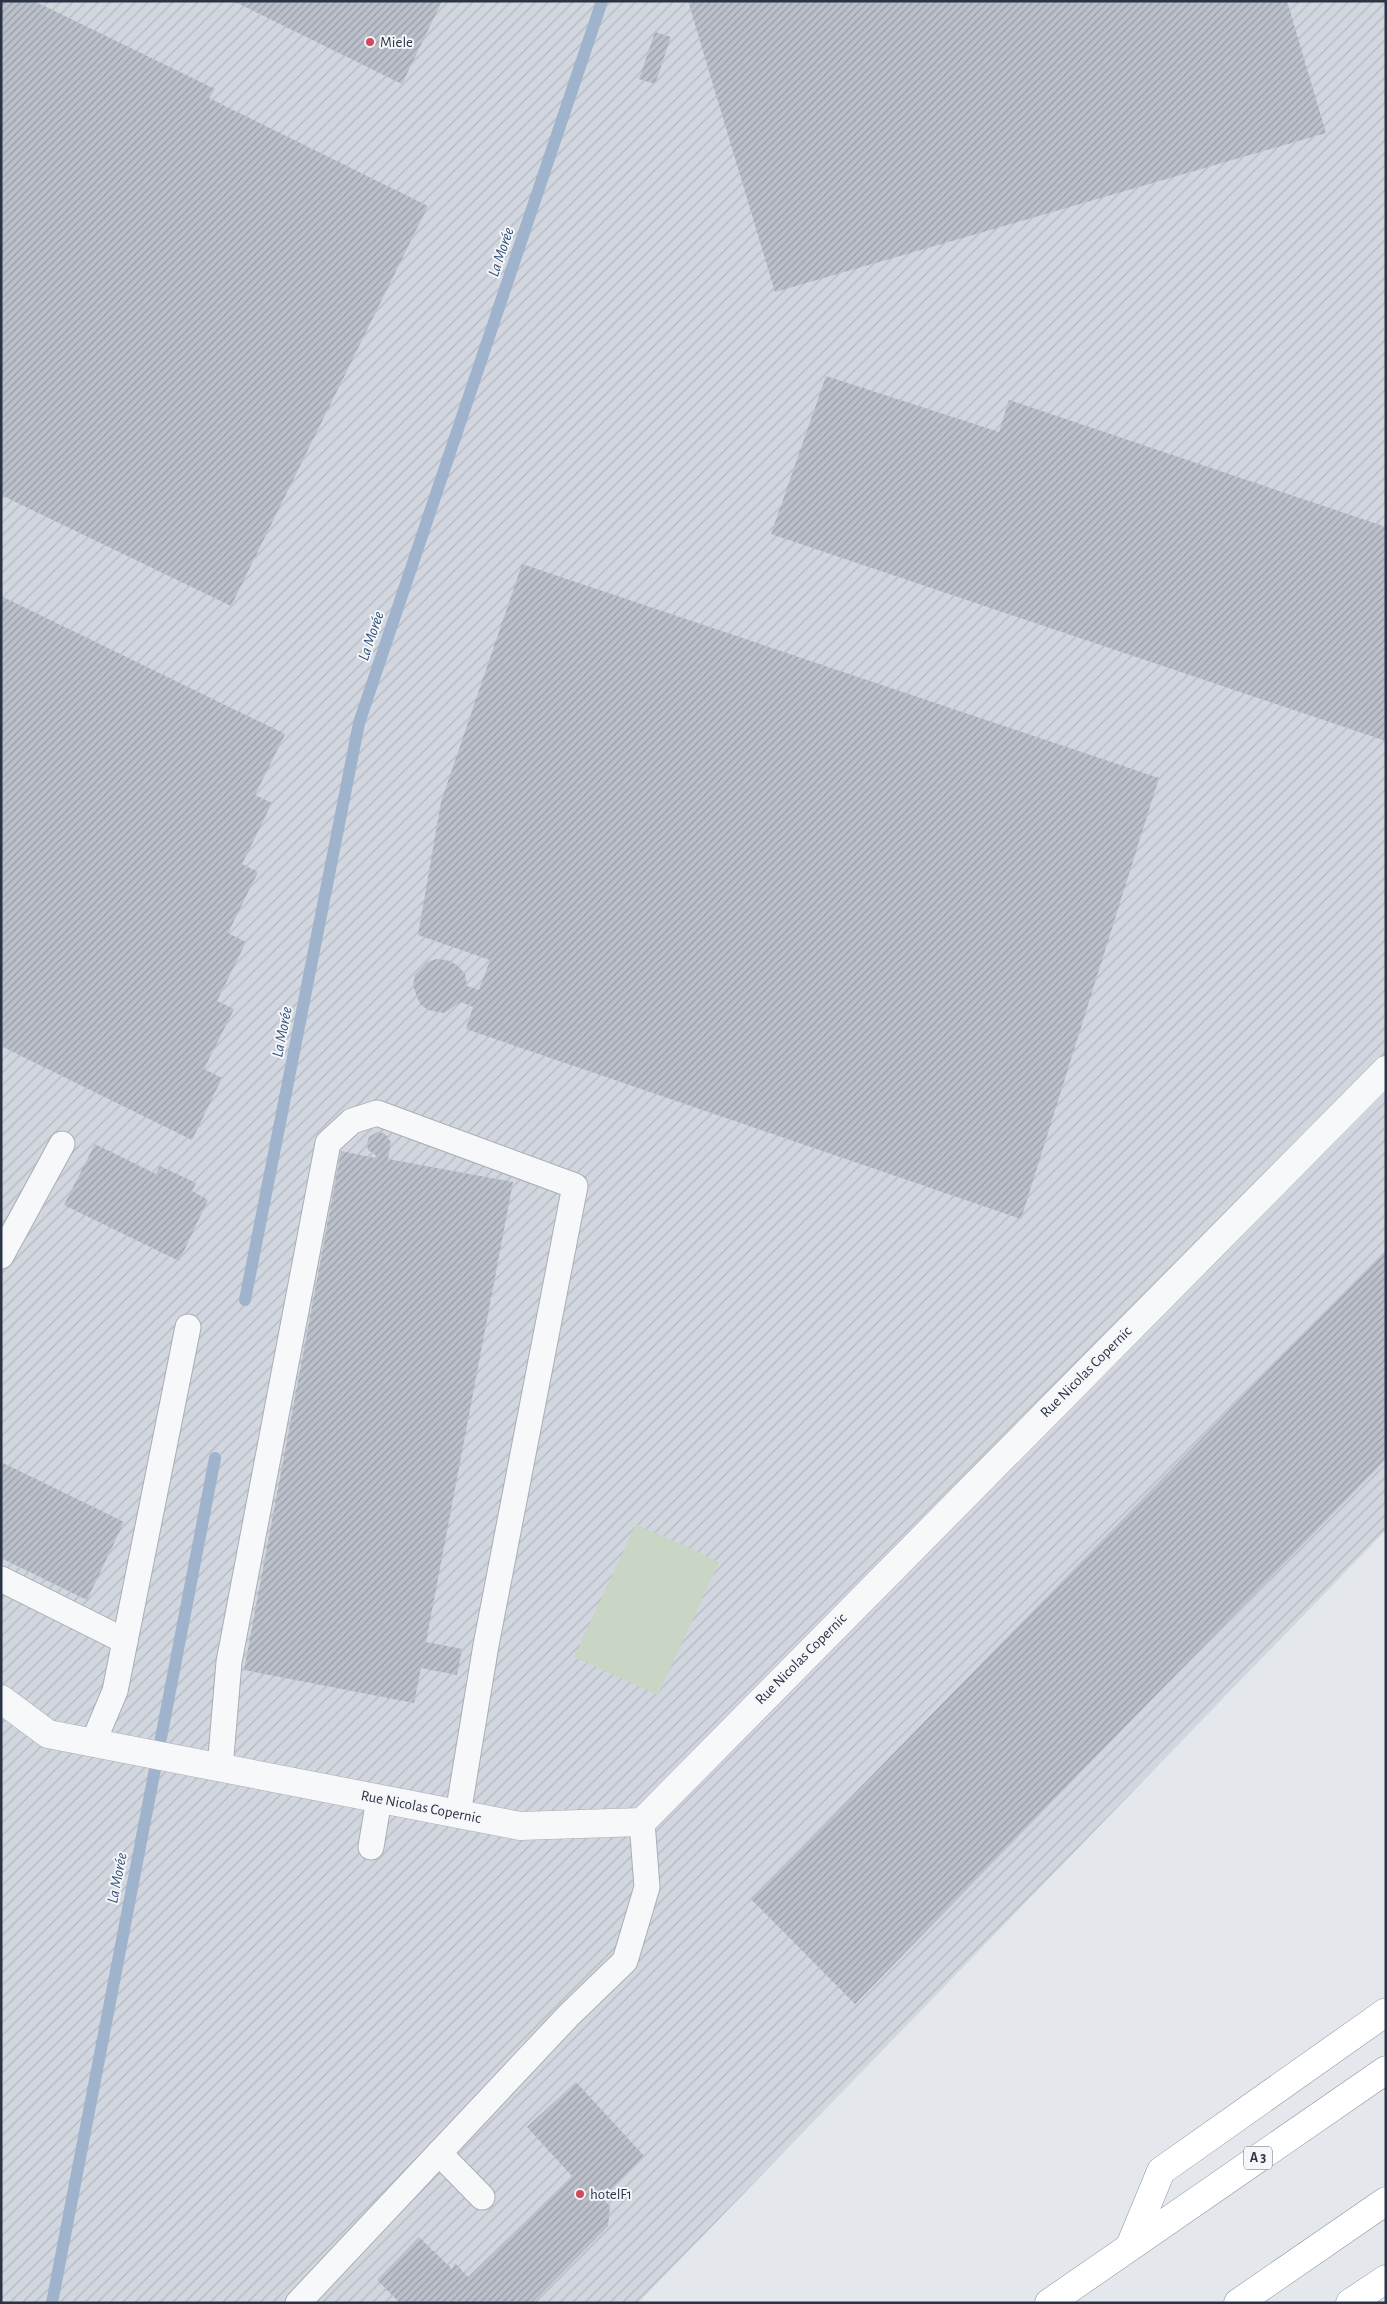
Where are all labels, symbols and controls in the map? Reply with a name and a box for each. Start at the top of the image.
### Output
place label: Miele [380,35,413,50]
marker: Miele [364,36,376,48]
water label: La Morée [485,225,517,279]
water label: La Morée [355,609,387,663]
water label: La Morée [269,1005,295,1059]
street label: Rue Nicolas Copernic [1038,1323,1135,1420]
street label: Rue Nicolas Copernic [753,1610,850,1707]
street label: Rue Nicolas Copernic [360,1788,483,1826]
water label: La Morée [104,1851,130,1905]
road number: A 3 [1244,2146,1272,2170]
place label: hotelF1 [590,2187,632,2202]
marker: hotelF1 [574,2188,586,2200]

